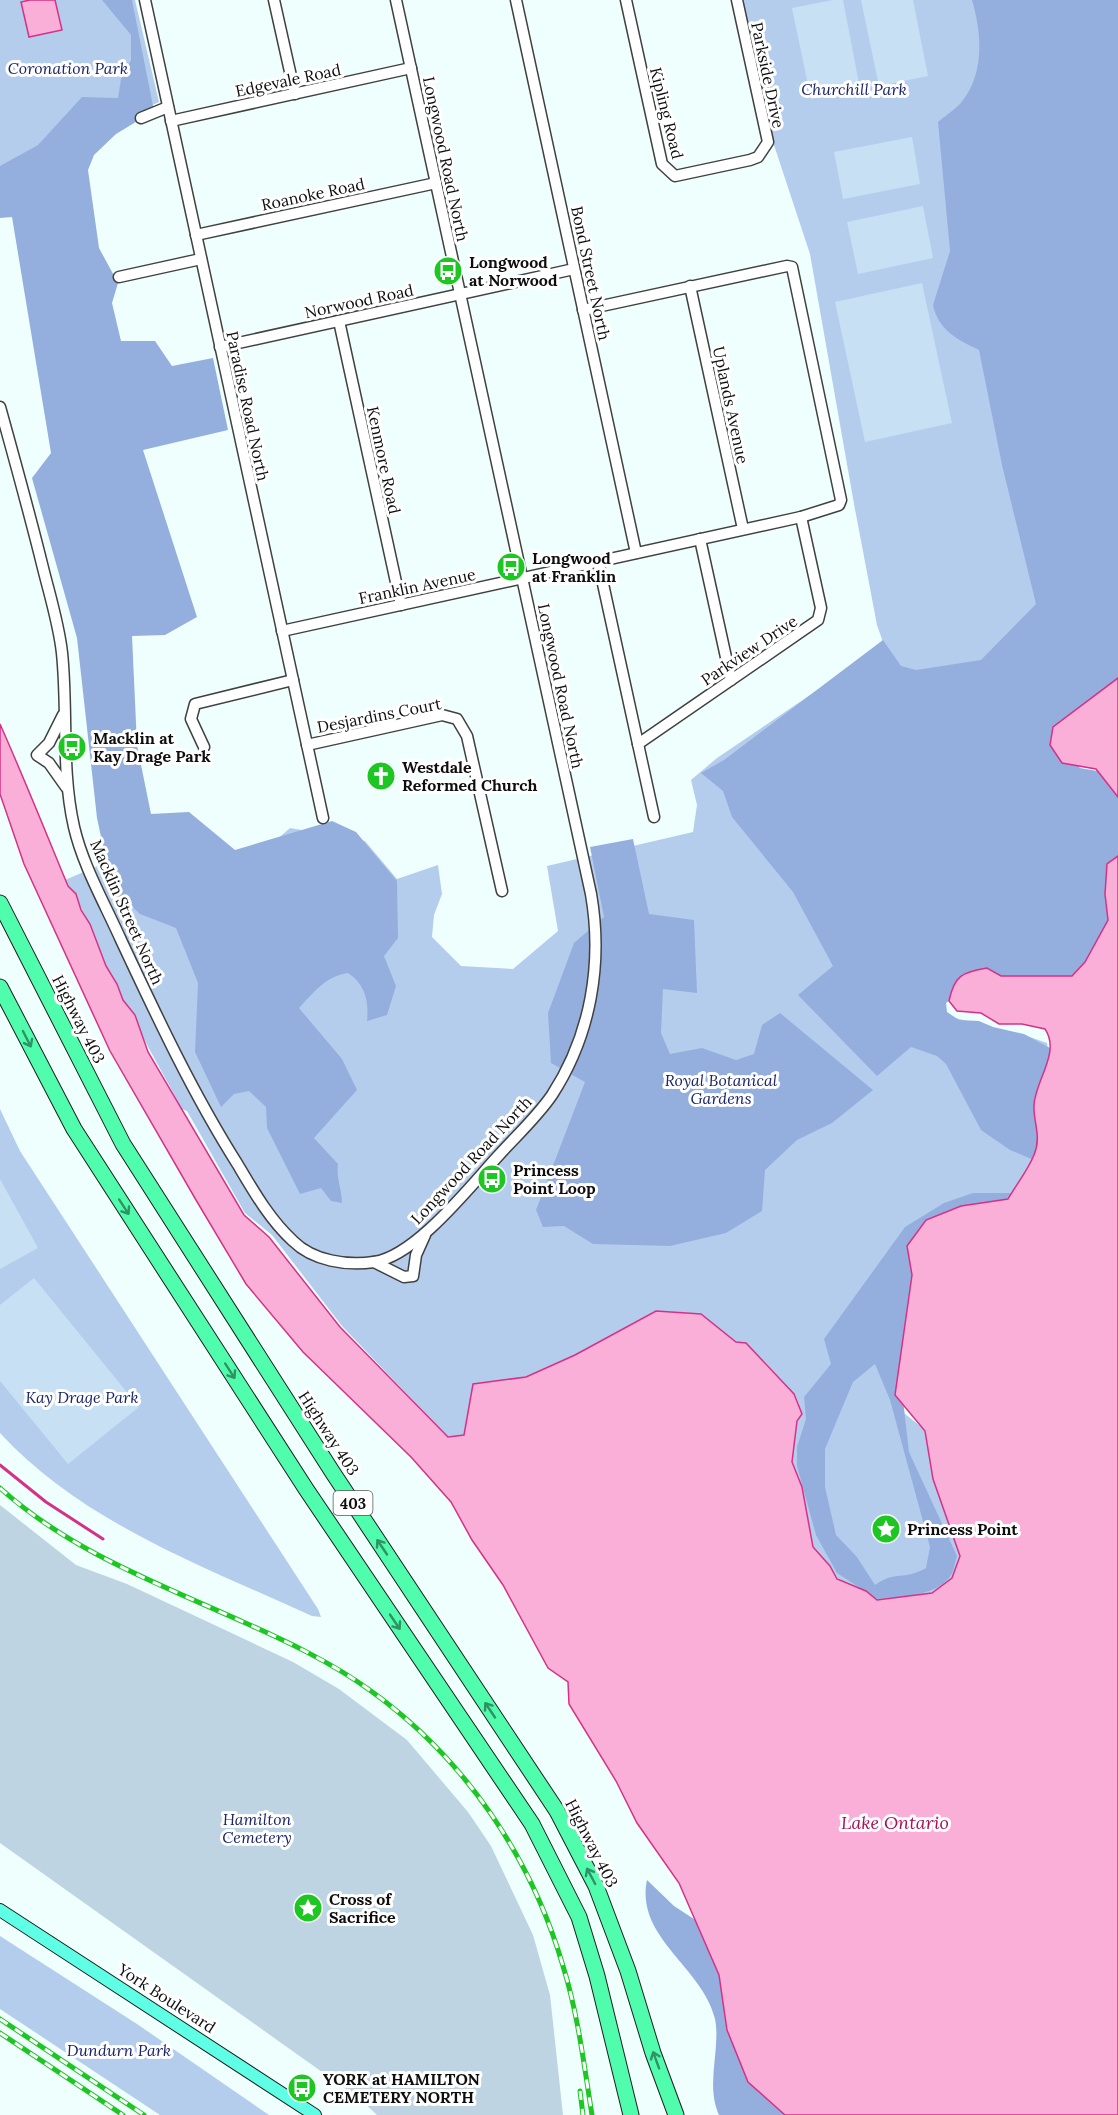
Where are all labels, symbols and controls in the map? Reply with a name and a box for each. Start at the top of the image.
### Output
street label: Parkside Drive [747,20,789,130]
park label: Coronation Park [8,58,128,78]
street label: Edgevale Road [233,59,343,101]
street label: Kipling Road [646,65,688,161]
street label: Longwood Road North [419,75,473,244]
park label: Churchill Park [801,79,907,99]
street label: Roanoke Road [260,173,367,215]
street label: Bond Street North [567,204,615,342]
place label: Longwood at Norwood [469,252,558,290]
bus stop icon: Longwood at Norwood [432,255,464,287]
street label: Norwood Road [303,280,416,322]
street label: Paradise Road North [222,329,274,483]
street label: Uplands Avenue [709,345,753,466]
street label: Kenmore Road [363,404,405,516]
place label: Longwood at Franklin [532,548,616,586]
bus stop icon: Longwood at Franklin [495,551,527,583]
street label: Franklin Avenue [357,564,478,608]
street label: Longwood Road North [534,602,588,771]
street label: Parkview Drive [697,610,801,689]
street label: Desjardins Court [315,693,444,737]
place label: Macklin at Kay Drage Park [93,728,211,766]
bus stop icon: Macklin at Kay Drage Park [56,731,88,763]
place label: Westdale Reformed Church [402,757,538,795]
church icon: Westdale Reformed Church [365,760,397,792]
street label: Macklin Street North [86,836,168,988]
street label: Highway 403 [48,971,110,1067]
one-way arrow [22,1029,33,1047]
park label: Royal Botanical Gardens [665,1070,778,1108]
street label: Longwood Road North [406,1091,536,1228]
place label: Princess Point Loop [513,1160,596,1198]
bus stop icon: Princess Point Loop [476,1163,508,1195]
one-way arrow [119,1198,131,1215]
one-way arrow [224,1362,236,1379]
park label: Kay Drage Park [25,1387,139,1407]
street label: Highway 403 [294,1387,364,1479]
road number: 403 [334,1491,372,1515]
place icon: Princess Point [870,1513,902,1545]
place label: Princess Point [907,1519,1018,1539]
one-way arrow [376,1539,389,1556]
one-way arrow [389,1613,401,1629]
one-way arrow [484,1702,496,1719]
street label: Highway 403 [561,1795,623,1891]
park label: Hamilton Cemetery [222,1809,292,1847]
water label: Lake Ontario [841,1811,949,1834]
one-way arrow [585,1868,596,1886]
place label: Cross of Sacrifice [329,1889,396,1927]
place icon: Cross of Sacrifice [292,1892,324,1924]
street label: York Boulevard [114,1958,220,2037]
park label: Dundurn Park [67,2040,171,2060]
one-way arrow [649,2051,660,2070]
place label: YORK at HAMILTON CEMETERY NORTH [323,2069,480,2107]
bus stop icon: YORK at HAMILTON CEMETERY NORTH [286,2072,318,2104]

